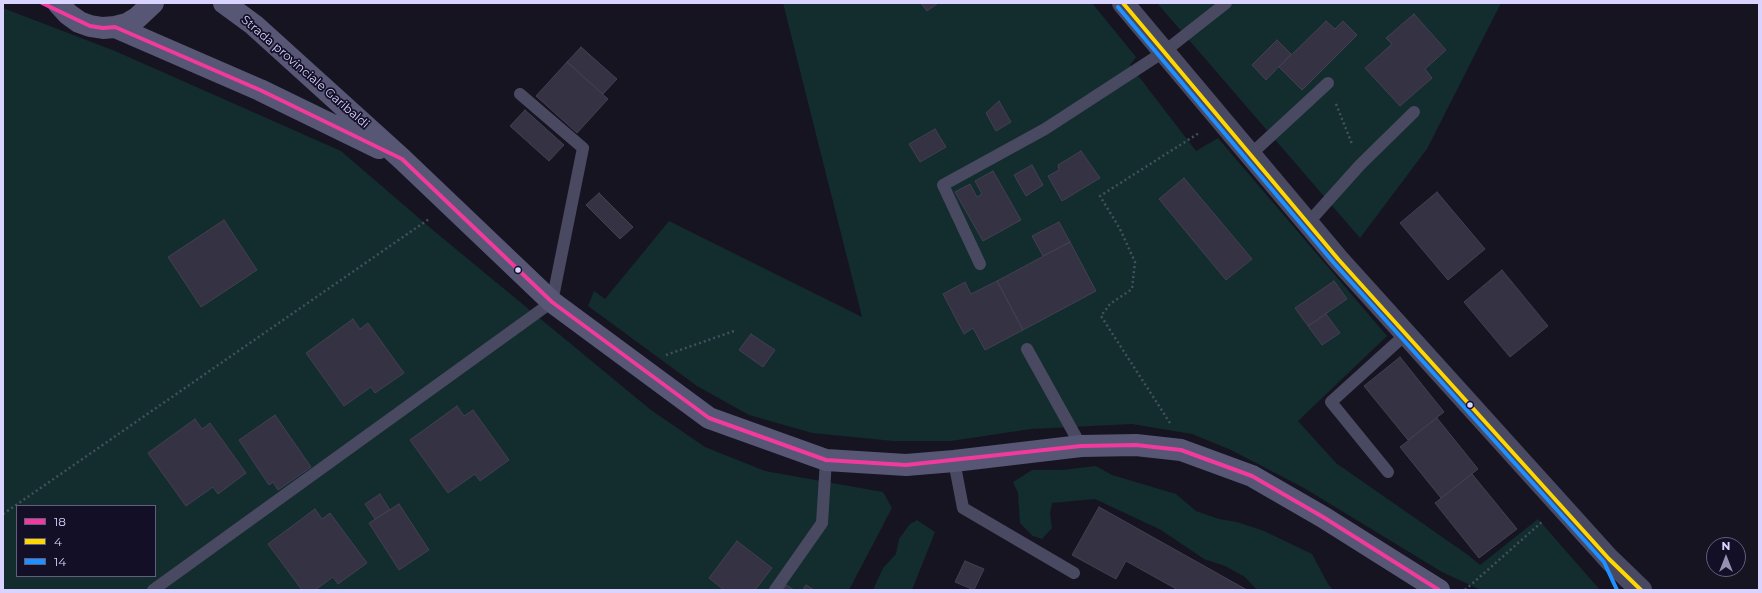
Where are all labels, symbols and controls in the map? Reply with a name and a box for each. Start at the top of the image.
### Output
street label: Strada provinciale Garibaldi [238,13,372,131]
unlabelled marker [513,265,523,275]
unlabelled marker [1465,400,1475,410]
legend [16,505,156,577]
text: 18 [54,514,66,529]
text: 4 [54,534,62,549]
north arrow [1706,537,1746,577]
text: N [1722,539,1730,553]
text: 14 [54,554,66,569]

